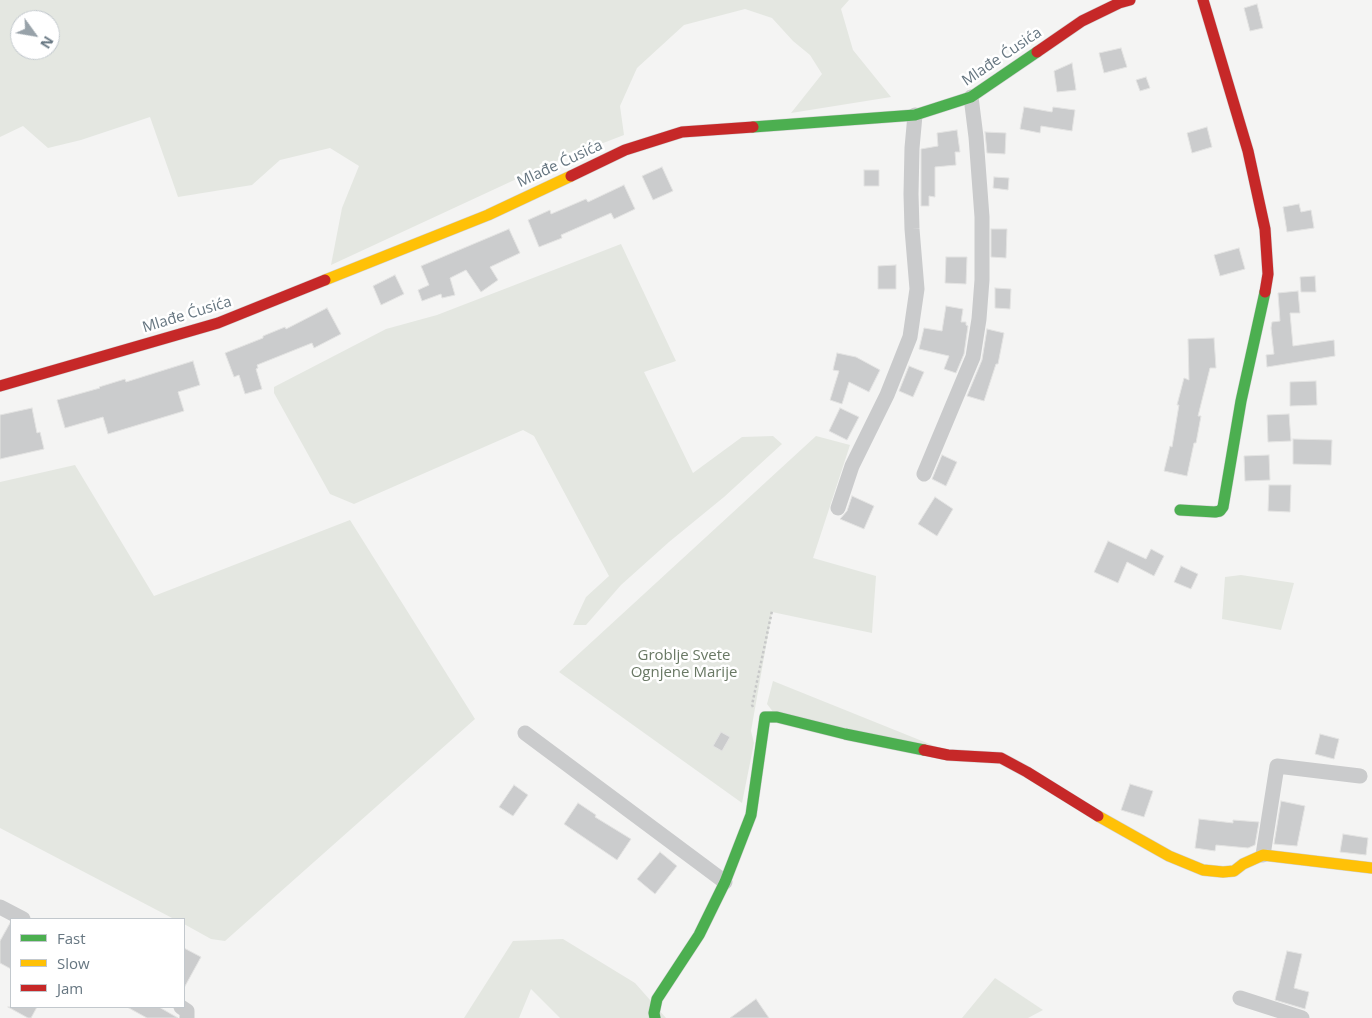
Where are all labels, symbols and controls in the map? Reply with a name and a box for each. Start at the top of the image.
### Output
north arrow [10,10,60,60]
street label: Mlađe Ćusića [959,24,1045,90]
text: N [36,33,58,53]
street label: Mlađe Ćusića [514,136,606,192]
street label: Mlađe Ćusića [140,293,234,337]
park label: Groblje Svete Ognjene Marije [631,647,737,682]
legend [10,918,185,1008]
text: Fast [57,928,86,948]
text: Slow [57,953,90,973]
text: Jam [57,978,83,998]

